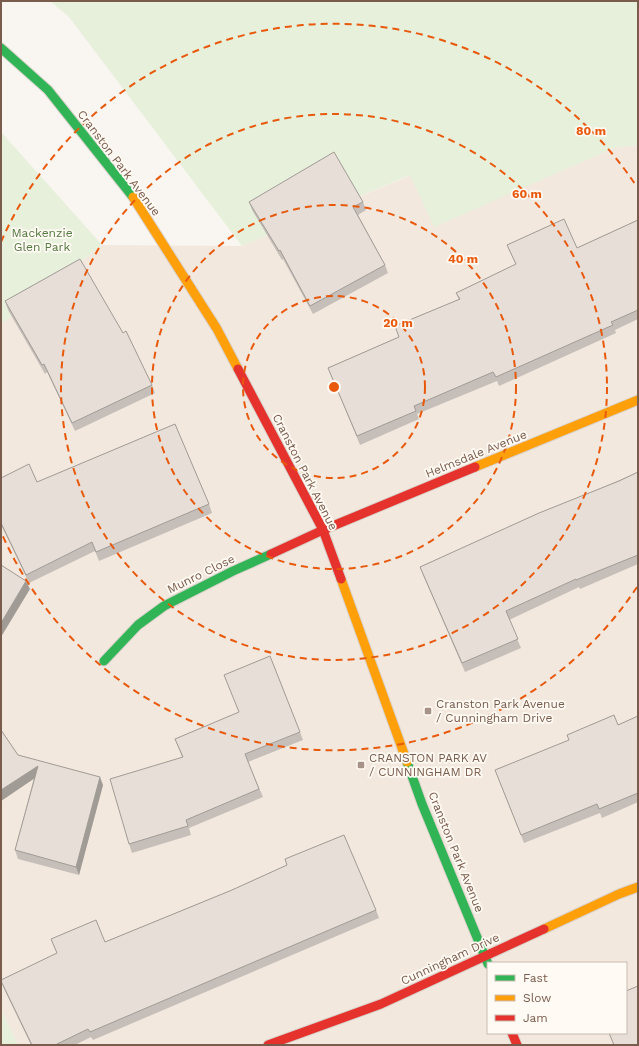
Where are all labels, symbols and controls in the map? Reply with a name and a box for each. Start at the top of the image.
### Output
street label: Cranston Park Avenue [75,107,163,219]
text: 80 m [576,124,606,138]
text: 60 m [512,187,542,201]
park label: Mackenzie Glen Park [11,226,73,254]
text: 40 m [448,252,478,266]
text: 20 m [383,316,413,330]
centre of rings [327,380,341,394]
street label: Cranston Park Avenue [270,411,341,533]
street label: Helmsdale Avenue [423,427,529,481]
street label: Munro Close [165,552,237,596]
place label: Cranston Park Avenue / Cunningham Drive [436,697,565,725]
marker: Cranston Park Avenue / Cunningham Drive [423,706,433,716]
place label: CRANSTON PARK AV / CUNNINGHAM DR [369,751,487,779]
marker: CRANSTON PARK AV / CUNNINGHAM DR [356,760,366,770]
street label: Cranston Park Avenue [425,790,487,914]
street label: Cunningham Drive [399,930,502,988]
legend [487,962,627,1034]
text: Fast [523,971,548,985]
text: Slow [523,991,551,1005]
text: Jam [523,1011,548,1025]

